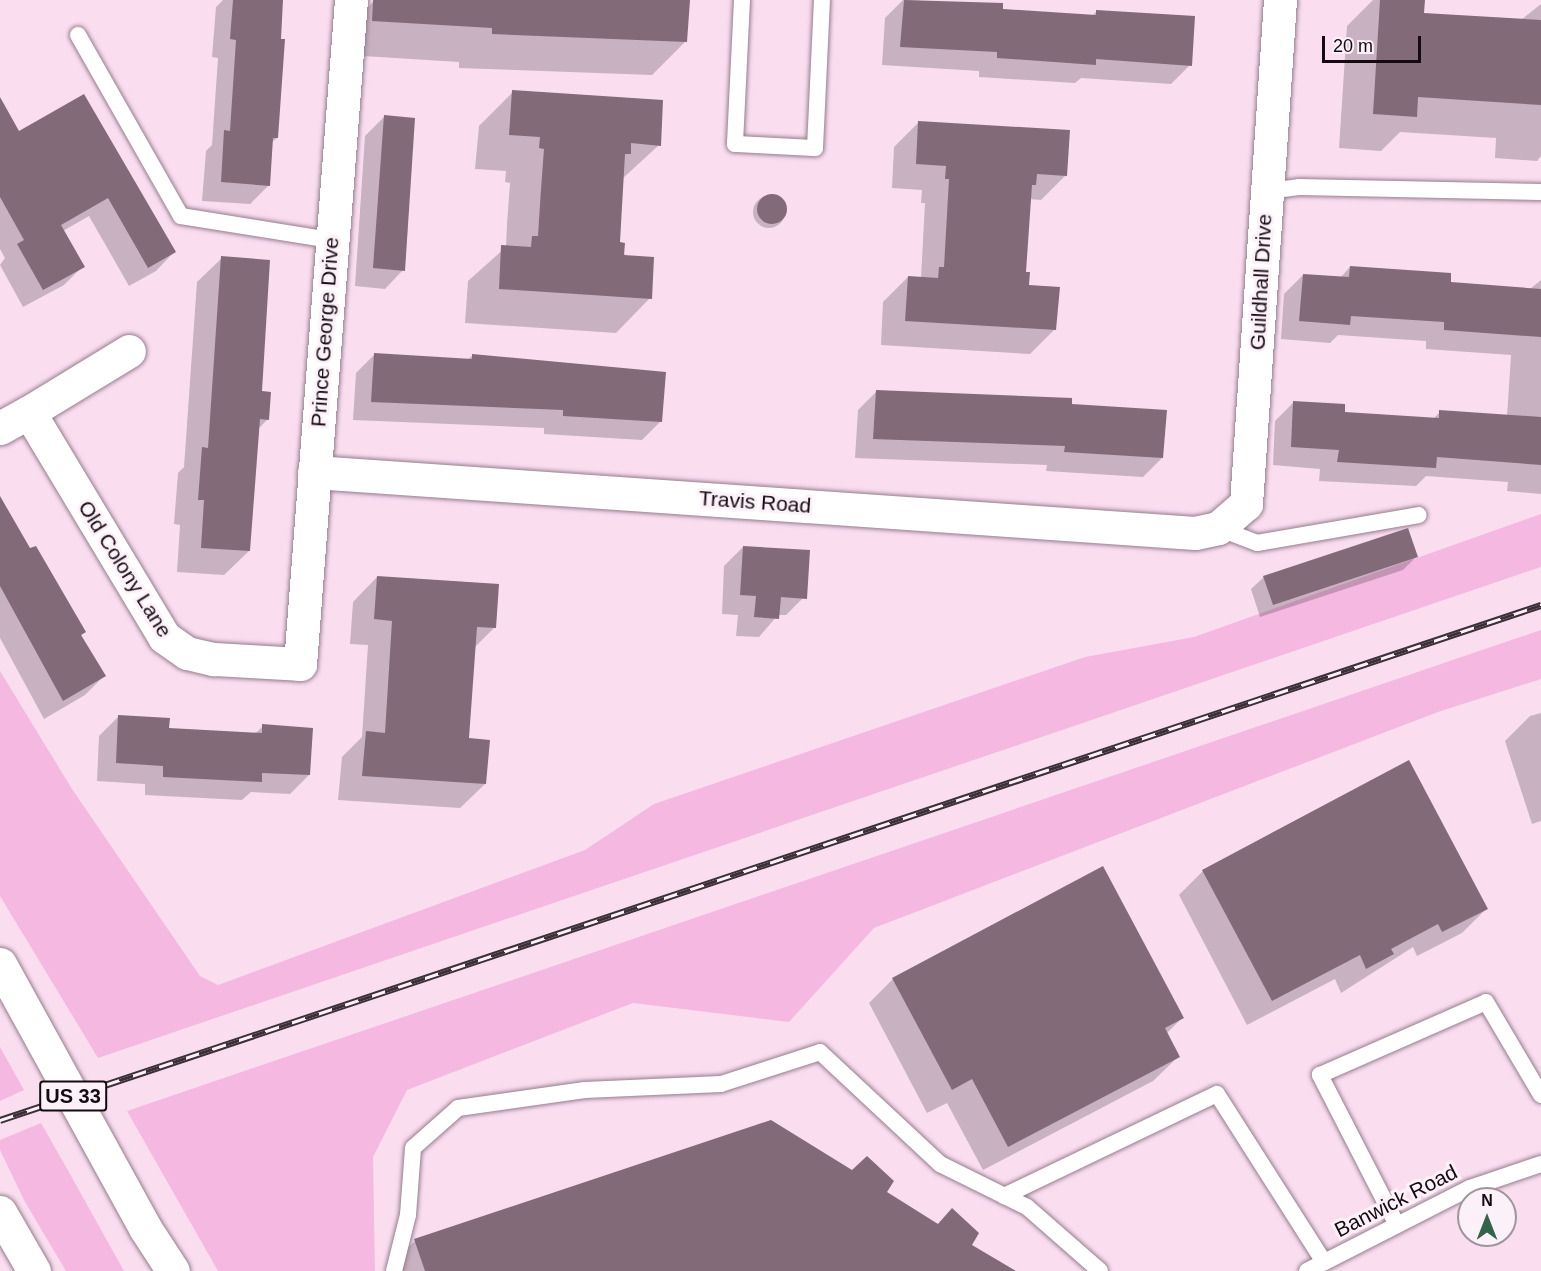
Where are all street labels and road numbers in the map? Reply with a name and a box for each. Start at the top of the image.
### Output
street label: Guildhall Drive [1245,213,1277,351]
street label: Prince George Drive [306,236,344,428]
street label: Travis Road [698,486,812,518]
street label: Old Colony Lane [73,496,177,642]
road number: US 33 [38,1079,107,1113]
street label: Banwick Road [1330,1159,1462,1243]

